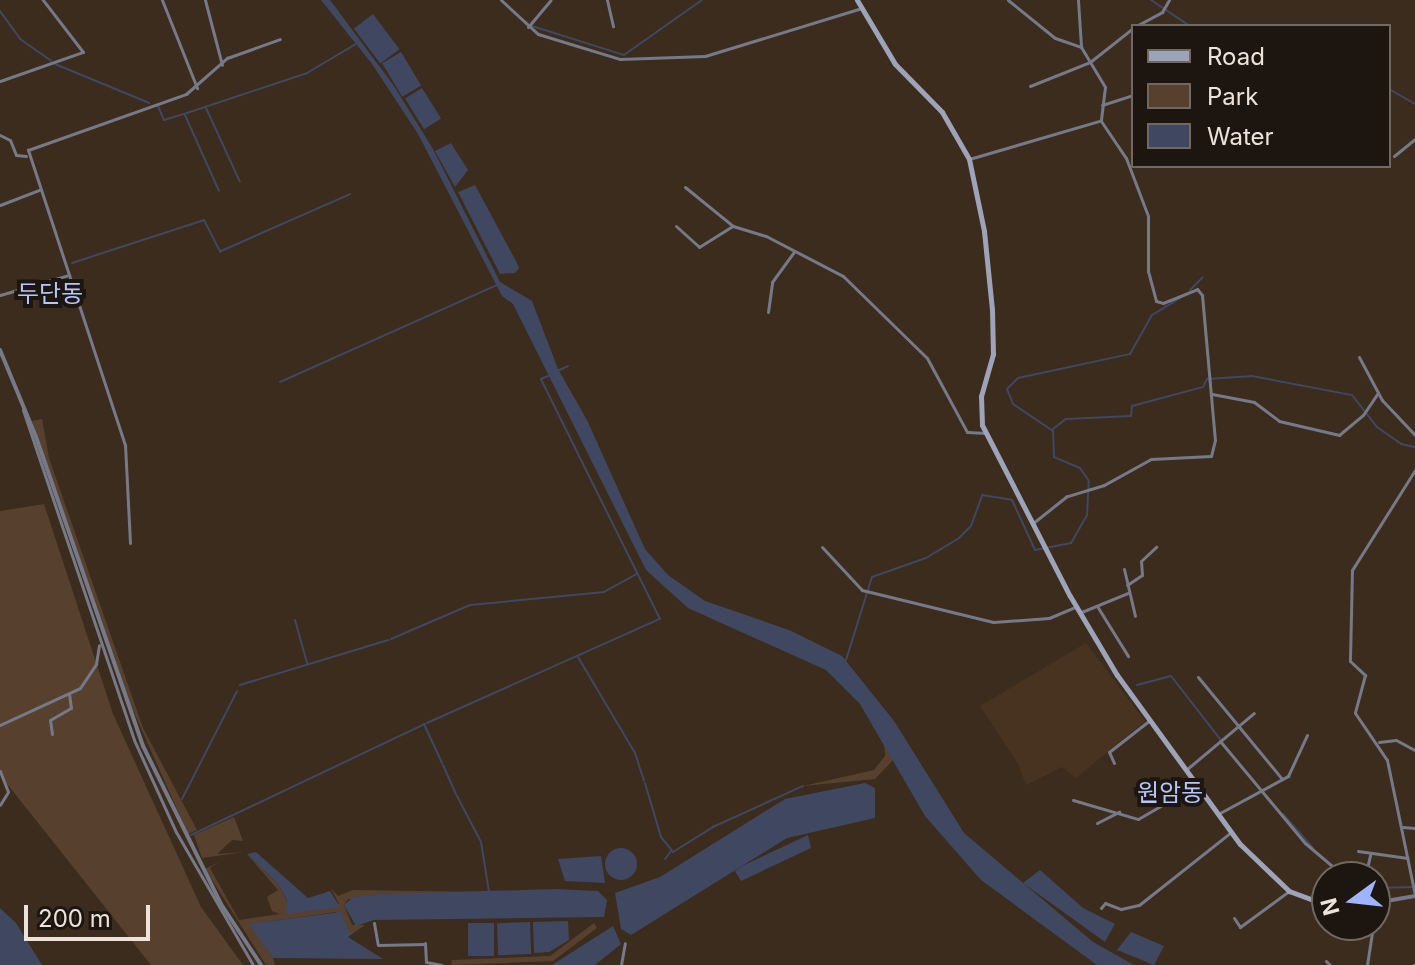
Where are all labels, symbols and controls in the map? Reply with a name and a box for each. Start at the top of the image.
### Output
legend [1131,24,1391,168]
text: Road [1207,42,1265,71]
text: Park [1207,82,1258,111]
text: Water [1207,122,1274,151]
district label: 두단동 [17,280,83,308]
district label: 원암동 [1137,779,1203,807]
north arrow [1311,861,1391,941]
scale bar [28,889,154,939]
text: N [1315,895,1344,918]
text: 200 m [38,904,111,933]

